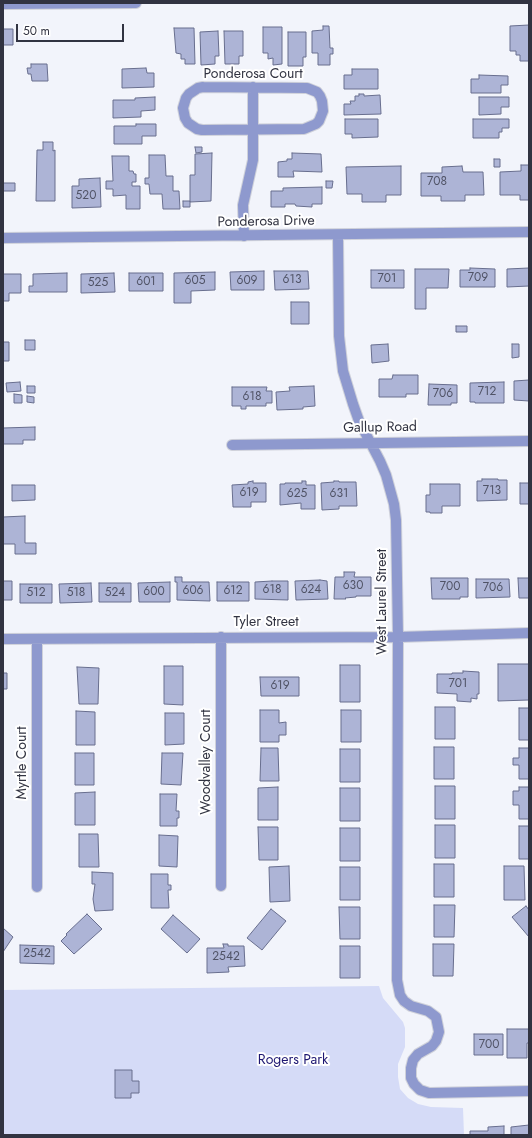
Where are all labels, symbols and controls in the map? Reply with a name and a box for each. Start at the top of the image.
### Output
scale bar [18,16,126,42]
text: 50 m [23,22,50,40]
street label: Ponderosa Court [204,67,302,83]
house number: 708 [427,175,447,189]
house number: 520 [76,189,96,203]
street label: Ponderosa Drive [217,213,315,231]
house number: 709 [468,271,488,285]
house number: 701 [378,272,396,286]
house number: 613 [283,273,301,287]
house number: 605 [185,274,205,288]
house number: 609 [236,274,258,288]
house number: 601 [136,275,156,289]
house number: 525 [88,276,108,290]
house number: 712 [478,385,496,399]
house number: 706 [433,387,453,401]
house number: 618 [243,390,261,404]
street label: Gallup Road [343,419,417,437]
house number: 713 [483,484,501,498]
house number: 619 [239,486,259,500]
house number: 625 [287,487,307,501]
house number: 631 [330,487,348,501]
street label: West Laurel Street [375,549,391,655]
house number: 630 [343,579,363,593]
house number: 700 [440,580,460,594]
house number: 706 [483,581,503,595]
house number: 618 [263,583,281,597]
house number: 624 [301,583,321,597]
house number: 606 [182,584,204,598]
house number: 612 [223,584,243,598]
house number: 600 [143,585,165,599]
house number: 512 [27,586,45,600]
house number: 518 [67,586,85,600]
house number: 524 [105,586,125,600]
street label: Tyler Street [233,615,299,631]
house number: 701 [449,677,467,691]
house number: 619 [270,679,290,693]
street label: Woodvalley Court [199,709,215,815]
street label: Myrtle Court [15,726,31,800]
house number: 2542 [23,947,51,961]
house number: 2542 [212,950,240,964]
house number: 700 [479,1038,499,1052]
park label: Rogers Park [258,1053,328,1069]

